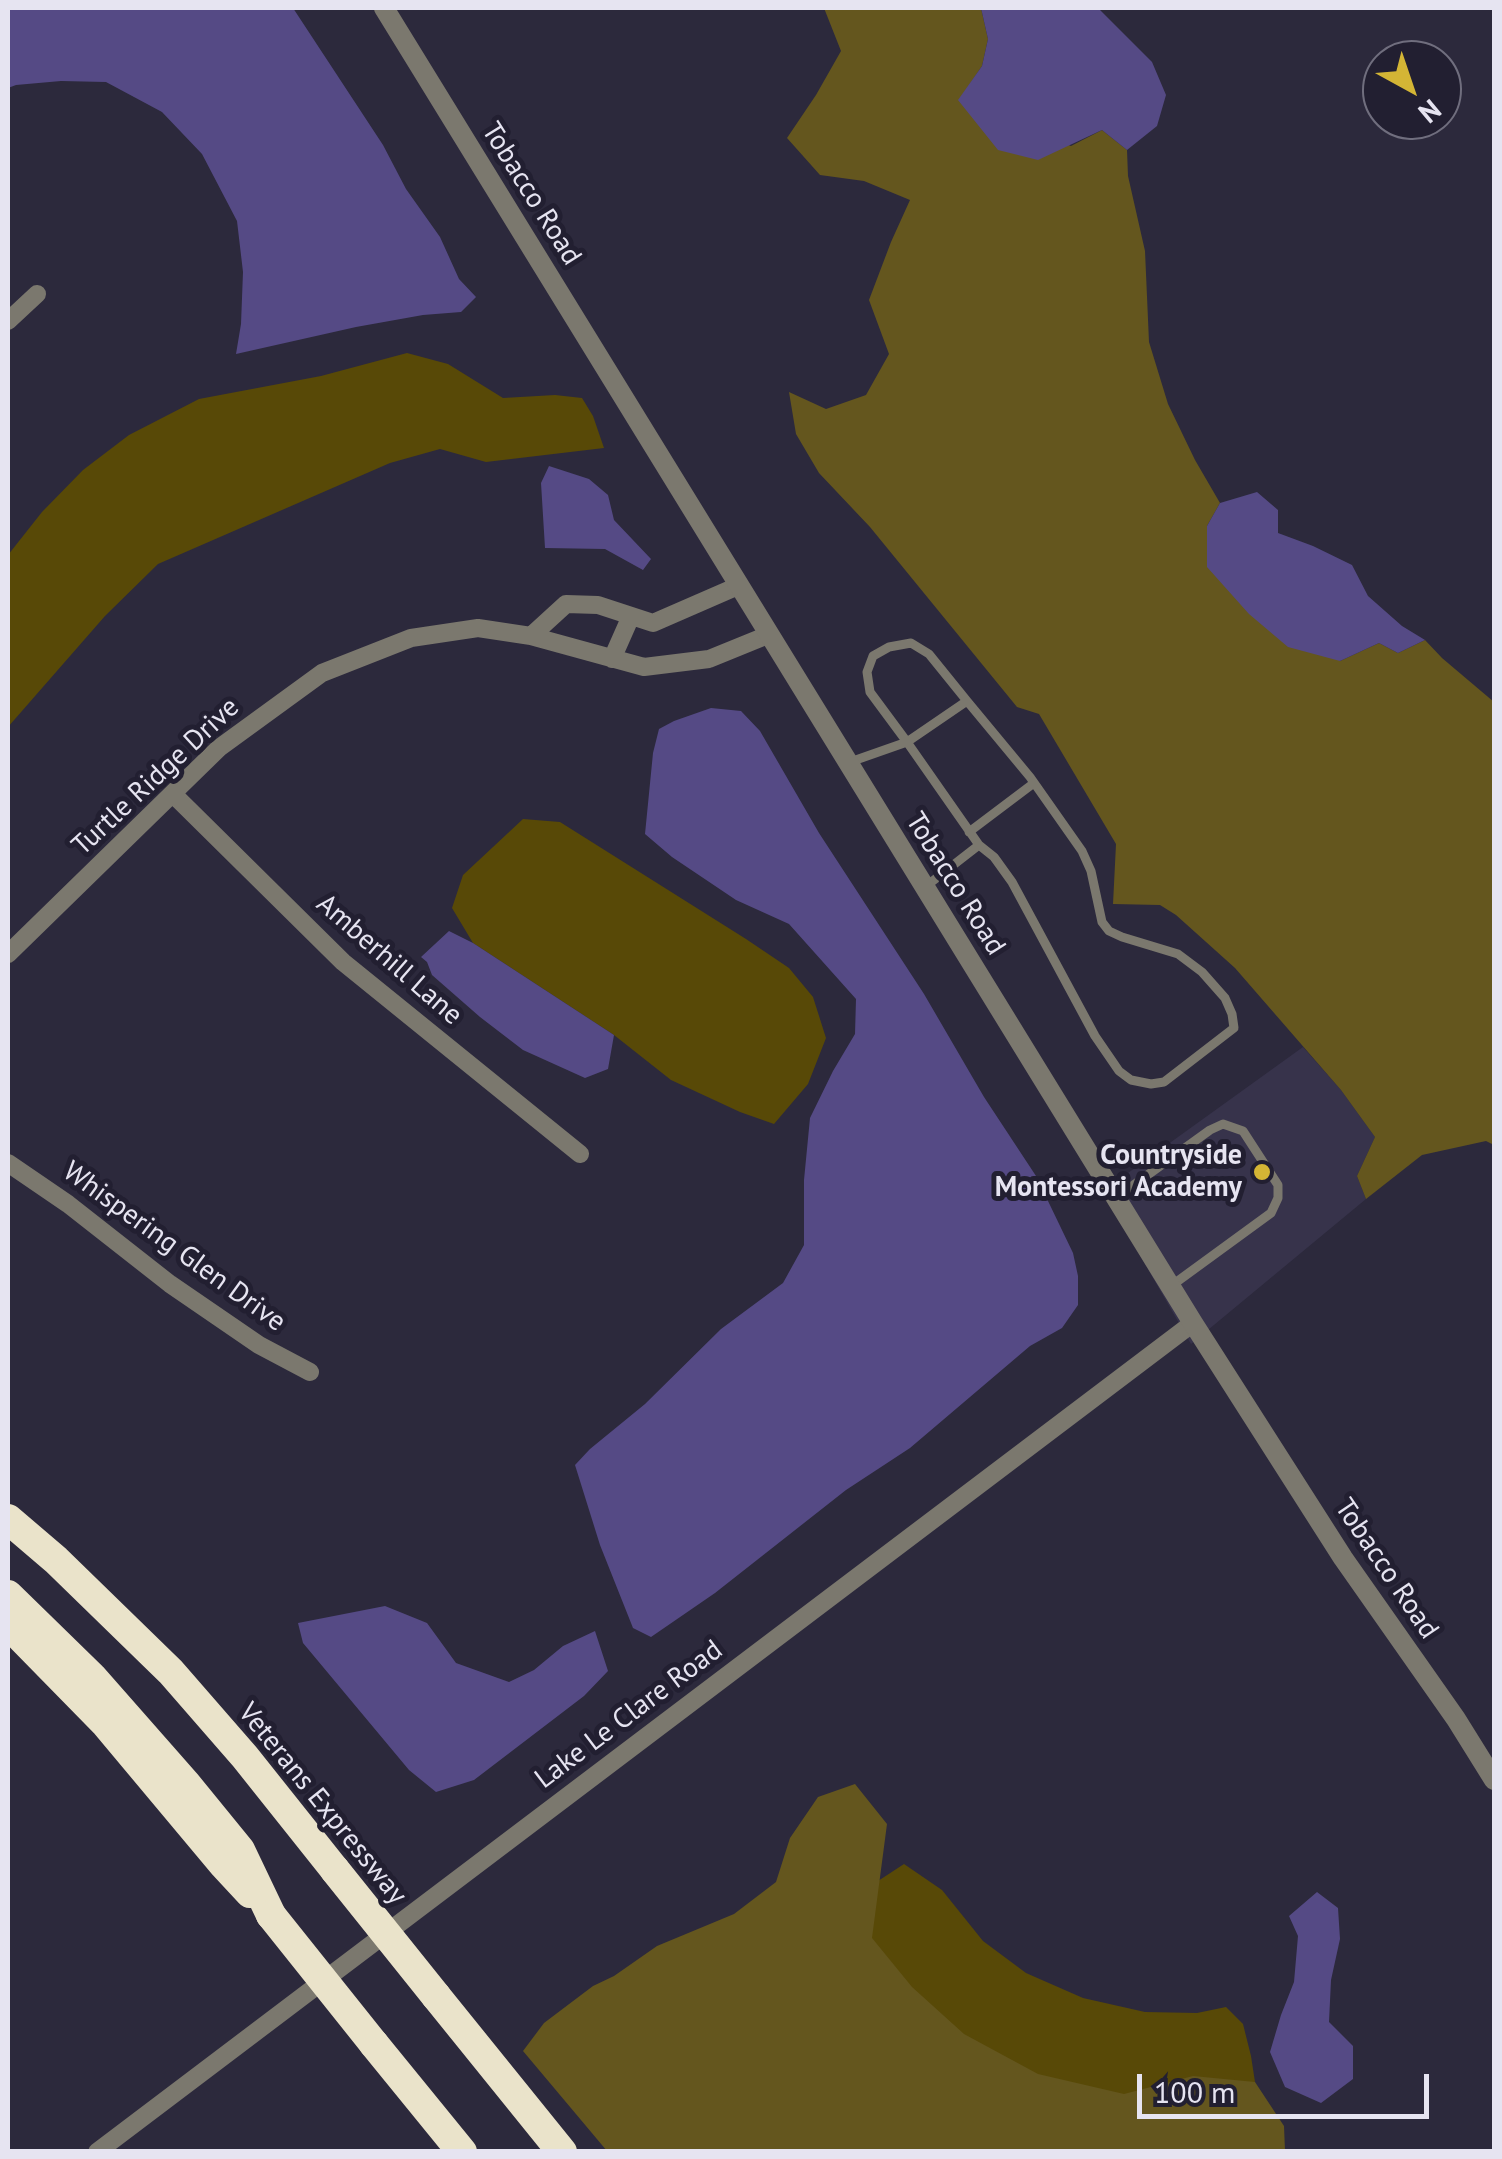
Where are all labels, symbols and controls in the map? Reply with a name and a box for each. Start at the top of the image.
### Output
north arrow [1362,40,1462,140]
text: N [1411,92,1449,132]
street label: Tobacco Road [474,117,588,271]
street label: Turtle Ridge Drive [66,691,246,863]
street label: Tobacco Road [898,807,1012,961]
street label: Amberhill Lane [309,888,469,1032]
place label: Countryside Montessori Academy [995,1139,1242,1205]
street label: Whispering Glen Drive [56,1155,292,1339]
marker: Countryside Montessori Academy [1251,1161,1273,1183]
street label: Tobacco Road [1327,1493,1445,1645]
street label: Lake Le Clare Road [529,1634,729,1796]
street label: Veterans Expressway [230,1697,414,1911]
scale bar [1142,2054,1434,2116]
text: 100 m [1154,2072,1235,2111]

